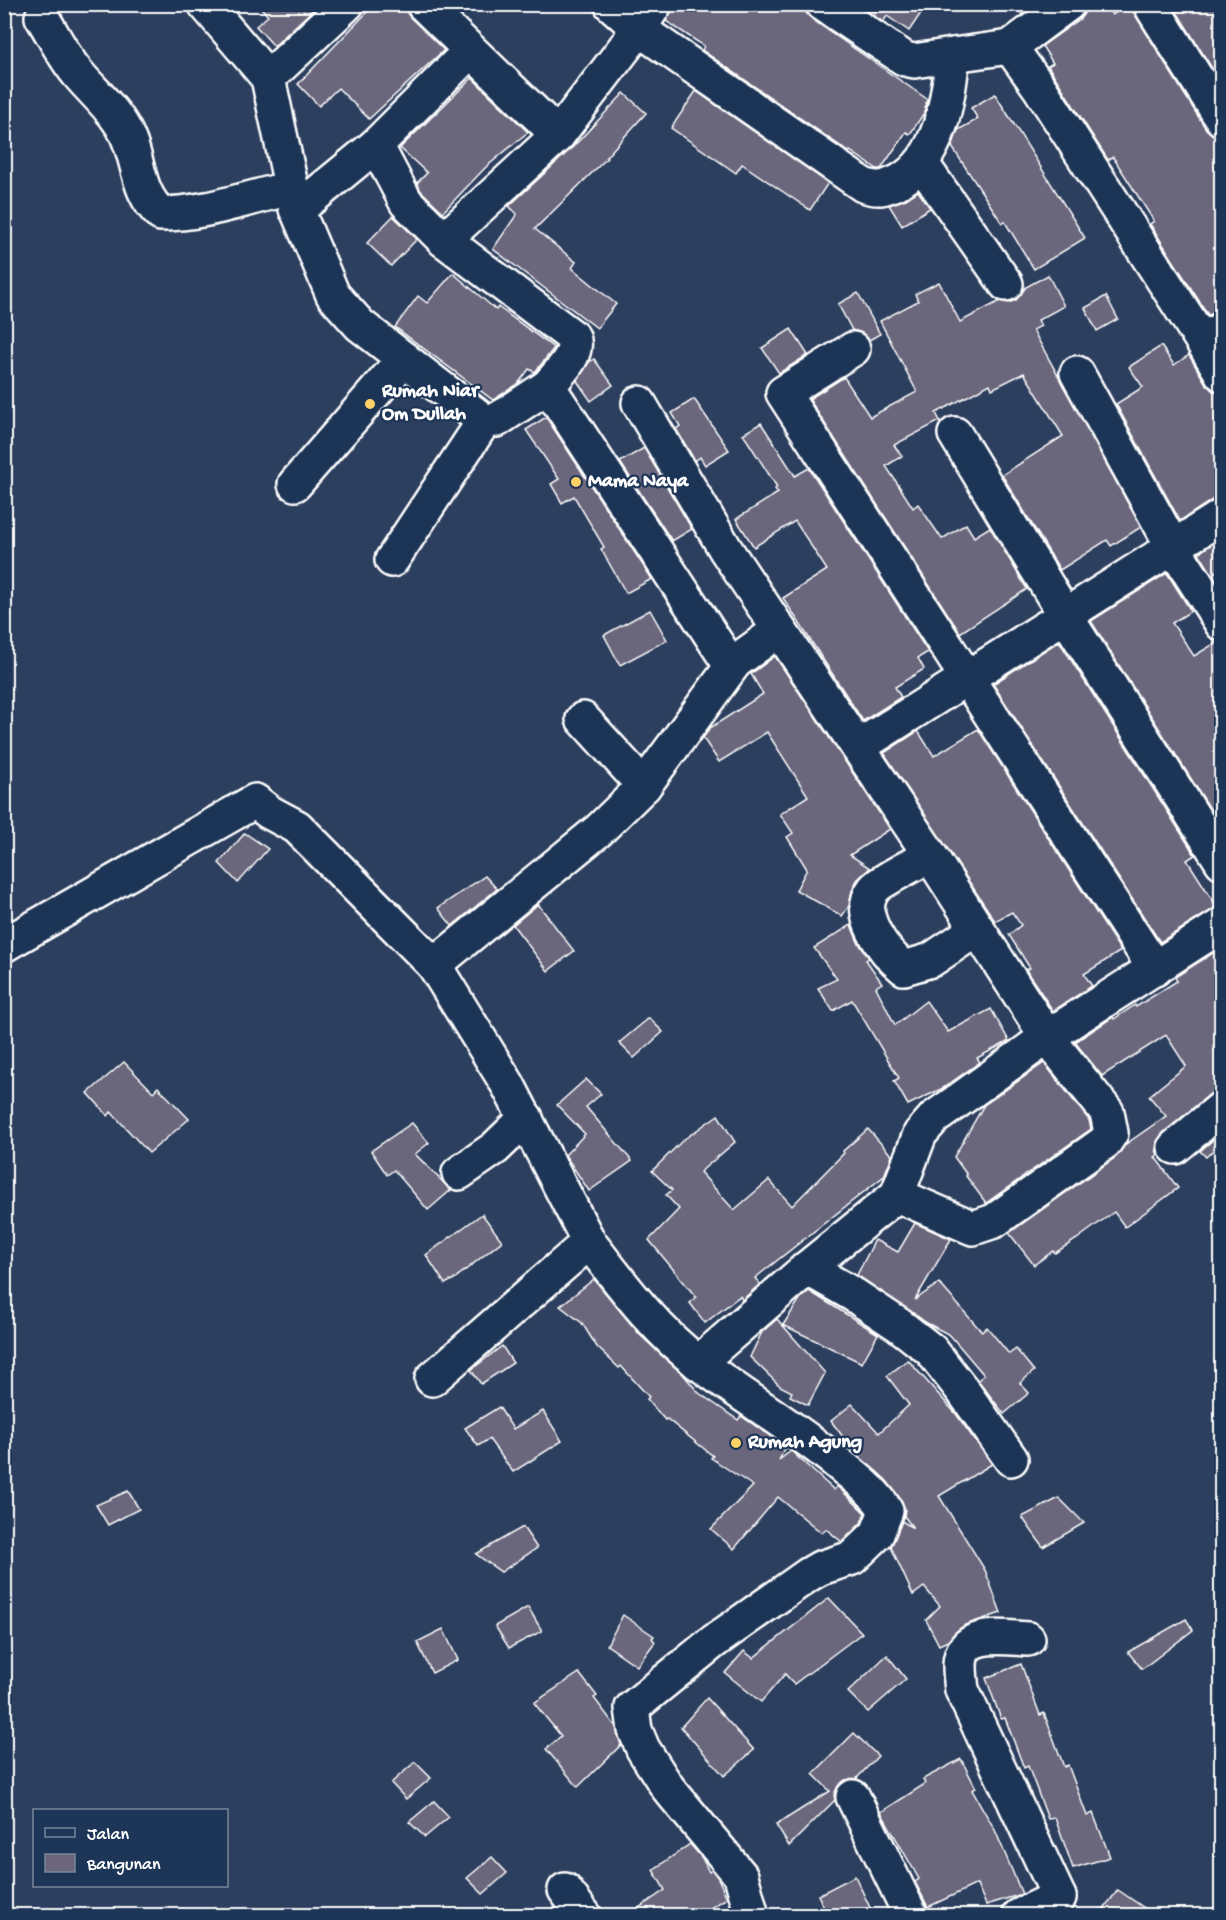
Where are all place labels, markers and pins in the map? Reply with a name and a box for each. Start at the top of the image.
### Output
place label: Rumah Niar Om Dullah [381,381,480,427]
marker: Rumah Niar Om Dullah [363,397,377,411]
place label: Mama Naya [588,471,689,494]
marker: Mama Naya [569,475,583,489]
place label: Rumah Agung [747,1432,862,1455]
marker: Rumah Agung [729,1436,743,1450]

